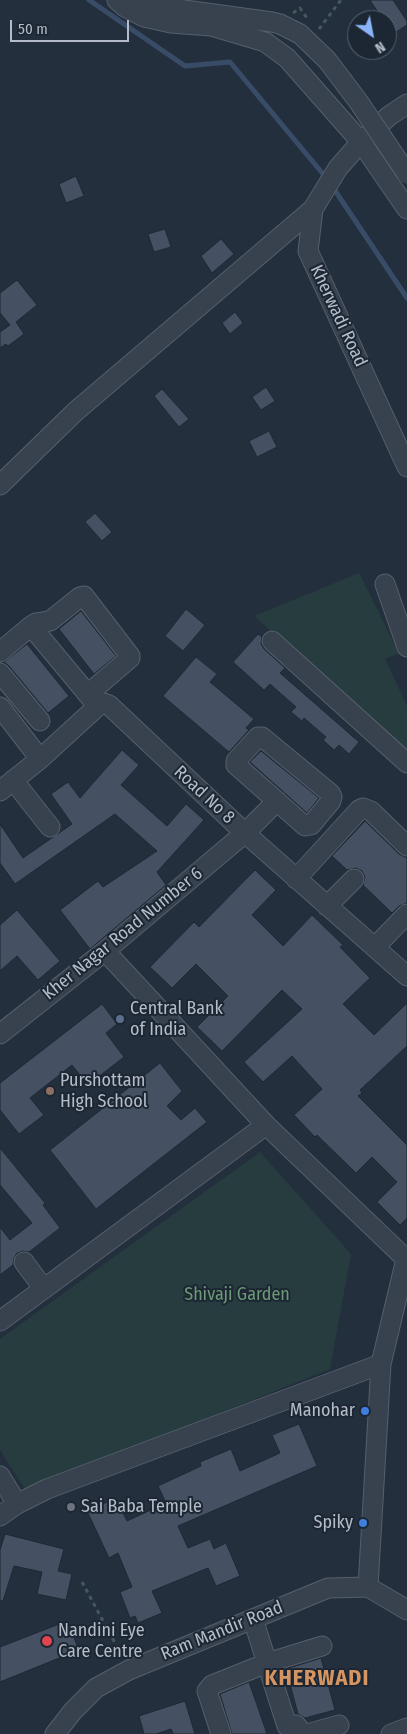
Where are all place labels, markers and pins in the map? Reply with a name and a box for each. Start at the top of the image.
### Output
place label: Central Bank of India [130,998,223,1040]
marker: Central Bank of India [114,1013,126,1025]
place label: Purshottam High School [60,1070,147,1112]
marker: Purshottam High School [44,1085,56,1097]
place label: Manohar [290,1400,355,1422]
marker: Manohar [359,1405,371,1417]
place label: Sai Baba Temple [81,1496,202,1518]
marker: Sai Baba Temple [65,1501,77,1513]
place label: Spiky [314,1512,353,1534]
marker: Spiky [357,1517,369,1529]
place label: Nandini Eye Care Centre [58,1620,145,1662]
marker: Nandini Eye Care Centre [40,1634,54,1648]

